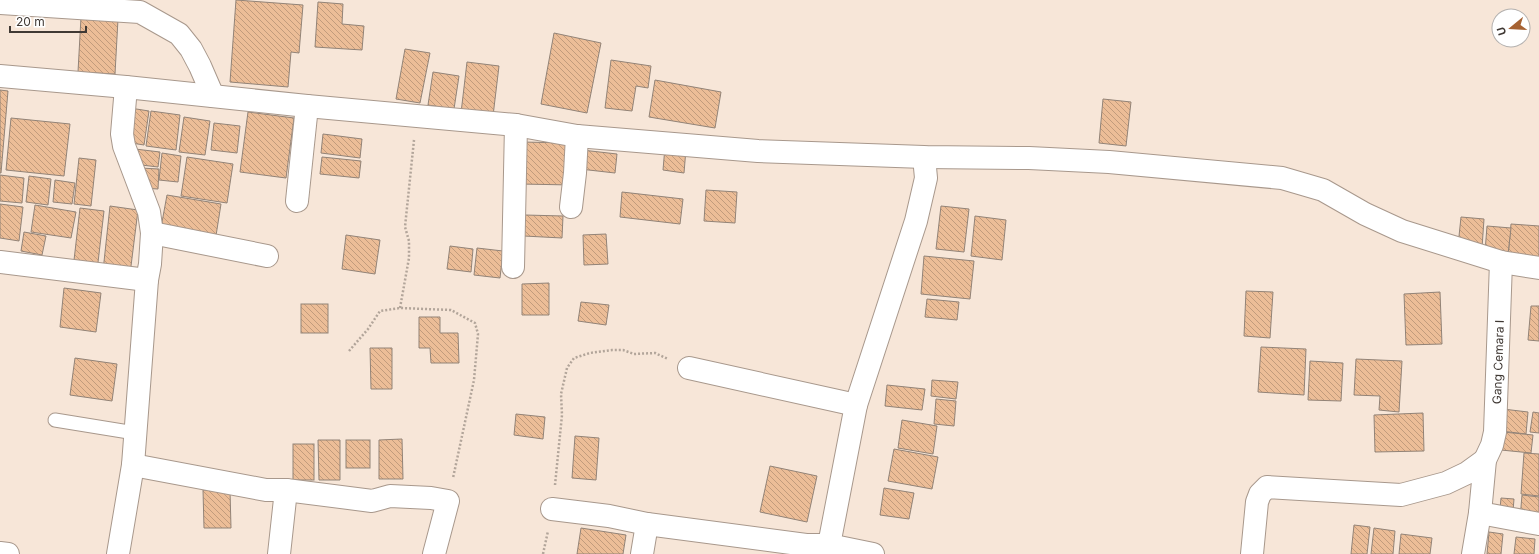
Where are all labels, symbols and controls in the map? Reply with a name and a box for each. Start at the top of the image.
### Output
scale bar [10,8,86,34]
north arrow [1491,8,1531,48]
text: 20 m [16,14,45,29]
text: U [1494,25,1509,37]
street label: Gang Cemara I [1489,320,1507,404]

